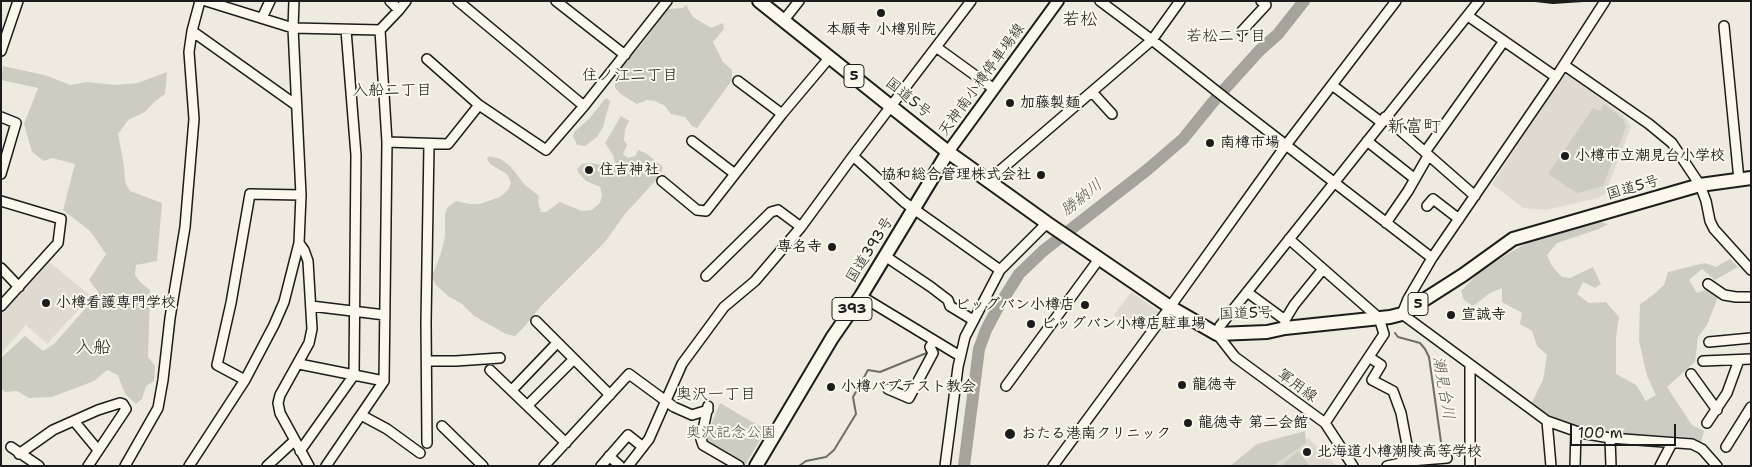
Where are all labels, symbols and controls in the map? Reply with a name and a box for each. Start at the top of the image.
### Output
marker: 本願寺 小樽別院 [875,7,887,19]
district label: 若松 [1062,9,1098,31]
street label: 天神南小樽停車場線 [935,20,1029,140]
place label: 本願寺 小樽別院 [826,21,936,39]
district label: 若松二丁目 [1186,27,1266,47]
road number: 5 [844,64,864,88]
district label: 住ノ江二丁目 [582,66,678,86]
street label: 国道5号 [881,74,935,122]
district label: 入船二丁目 [352,81,432,101]
place label: 加藤製麺 [1020,94,1080,112]
marker: 加藤製麺 [1004,97,1016,109]
district label: 新富町 [1387,116,1441,138]
place label: 南樽市場 [1220,134,1280,152]
marker: 南樽市場 [1204,137,1216,149]
place label: 小樽市立潮見台小学校 [1575,147,1725,165]
marker: 小樽市立潮見台小学校 [1559,150,1571,162]
place label: 住吉神社 [599,161,659,179]
marker: 住吉神社 [583,164,595,176]
place label: 協和総合管理株式会社 [881,166,1031,184]
marker: 協和総合管理株式会社 [1035,169,1047,181]
street label: 国道5号 [1604,172,1662,204]
water label: 勝納川 [1057,175,1107,221]
street label: 国道393号 [843,213,897,287]
place label: 専名寺 [777,238,822,256]
marker: 専名寺 [826,241,838,253]
road number: 5 [1408,292,1428,316]
place label: 小樽看護専門学校 [56,294,176,312]
place label: ビッグバン小樽店 [955,296,1075,314]
marker: 小樽看護専門学校 [40,297,52,309]
road number: 393 [832,298,872,320]
marker: ビッグバン小樽店 [1079,299,1091,311]
street label: 国道5号 [1219,304,1273,324]
place label: 宣誠寺 [1461,306,1506,324]
marker: 宣誠寺 [1445,309,1457,321]
place label: ビッグバン小樽店駐車場 [1041,315,1206,333]
marker: ビッグバン小樽店駐車場 [1025,318,1037,330]
district label: 入船 [75,337,111,359]
water label: 潮見台川 [1428,355,1458,421]
street label: 軍用線 [1274,365,1320,407]
place label: 龍徳寺 [1192,376,1237,394]
place label: 小樽バプテスト教会 [841,378,976,396]
marker: 龍徳寺 [1176,379,1188,391]
marker: 小樽バプテスト教会 [825,381,837,393]
district label: 奥沢一丁目 [676,385,756,405]
place label: 龍徳寺 第二会館 [1198,414,1308,432]
scale bar [1572,414,1678,446]
marker: 龍徳寺 第二会館 [1182,417,1194,429]
text: 100 m [1578,423,1623,443]
park label: 奥沢記念公園 [686,424,776,442]
place label: おたる港南クリニック [1021,425,1171,443]
marker: おたる港南クリニック [1003,427,1017,441]
place label: 北海道小樽潮陵高等学校 [1317,443,1482,461]
marker: 北海道小樽潮陵高等学校 [1301,446,1313,458]

